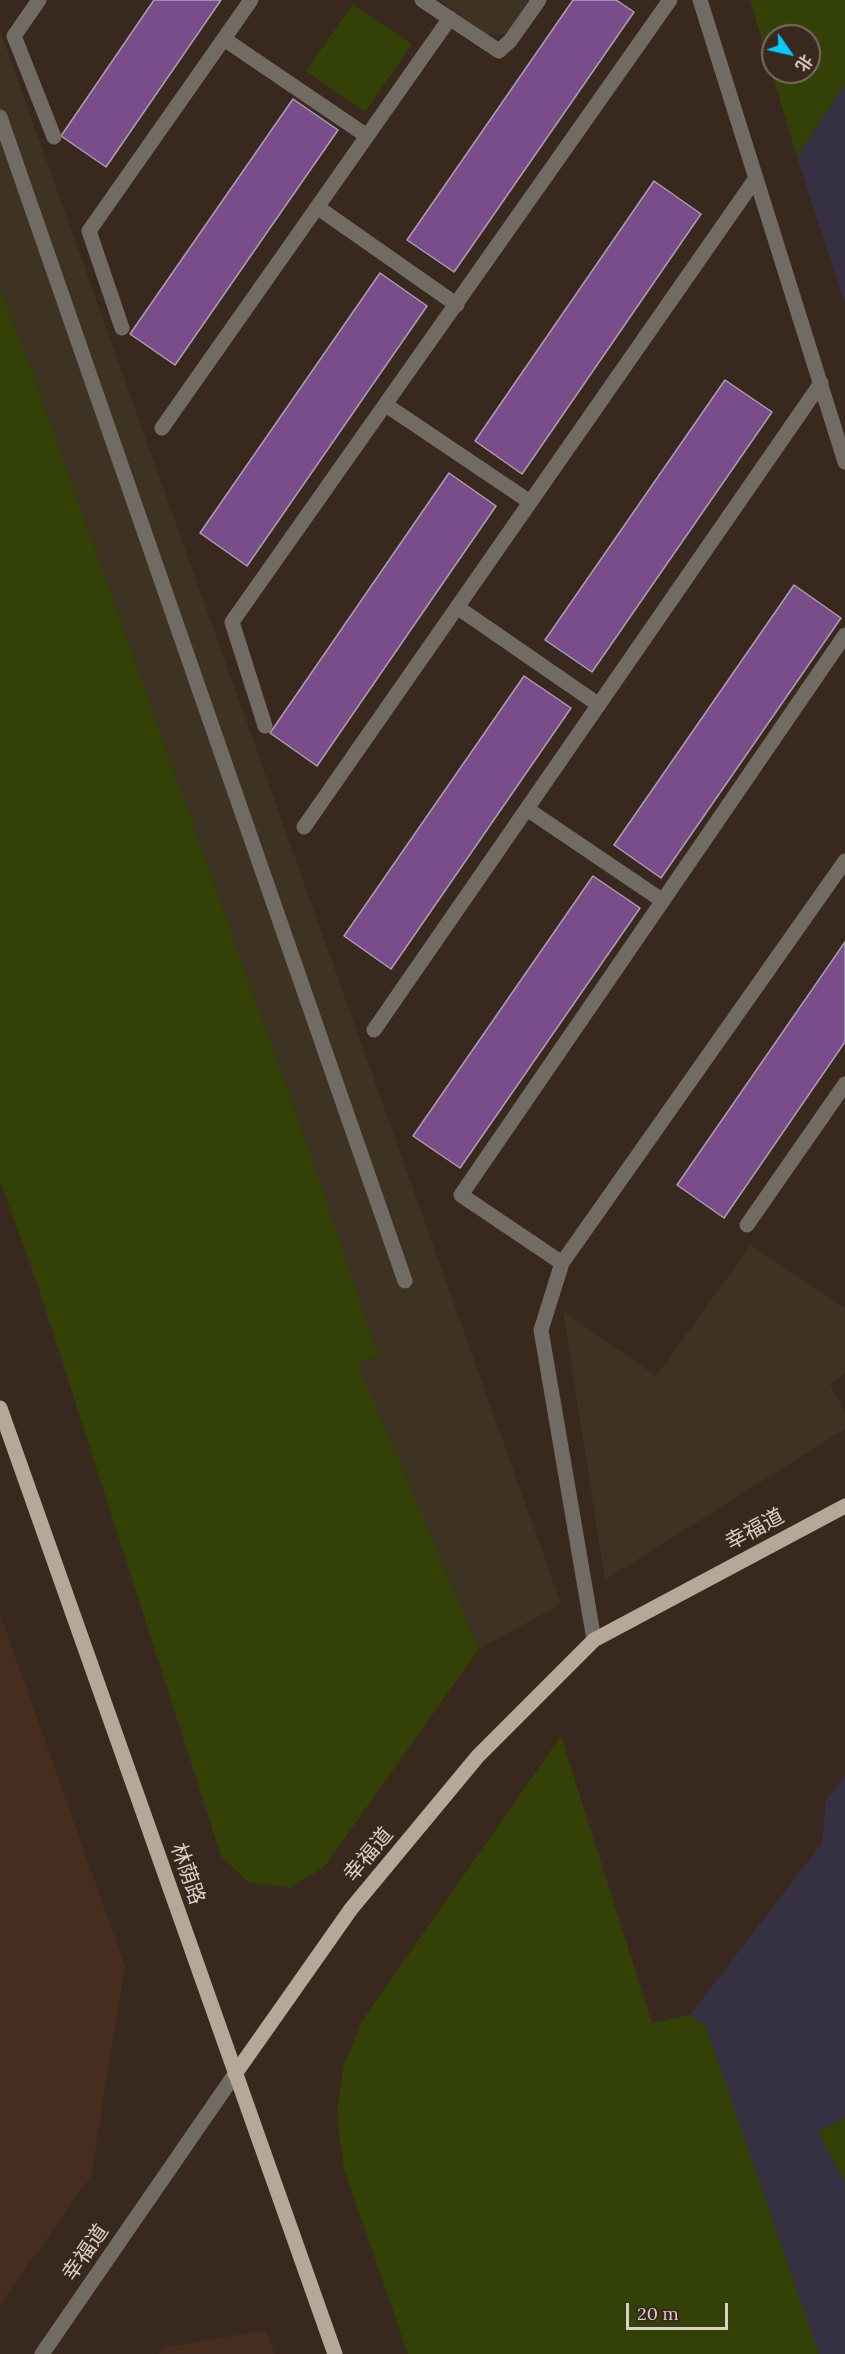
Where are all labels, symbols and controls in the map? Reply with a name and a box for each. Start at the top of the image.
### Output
north arrow [761,24,821,84]
text: 北 [792,51,817,75]
street label: 幸福道 [721,1504,789,1556]
street label: 幸福道 [339,1823,399,1887]
street label: 林荫路 [165,1840,209,1908]
street label: 幸福道 [58,2220,114,2286]
scale bar [629,2291,731,2329]
text: 20 m [637,2302,679,2325]

